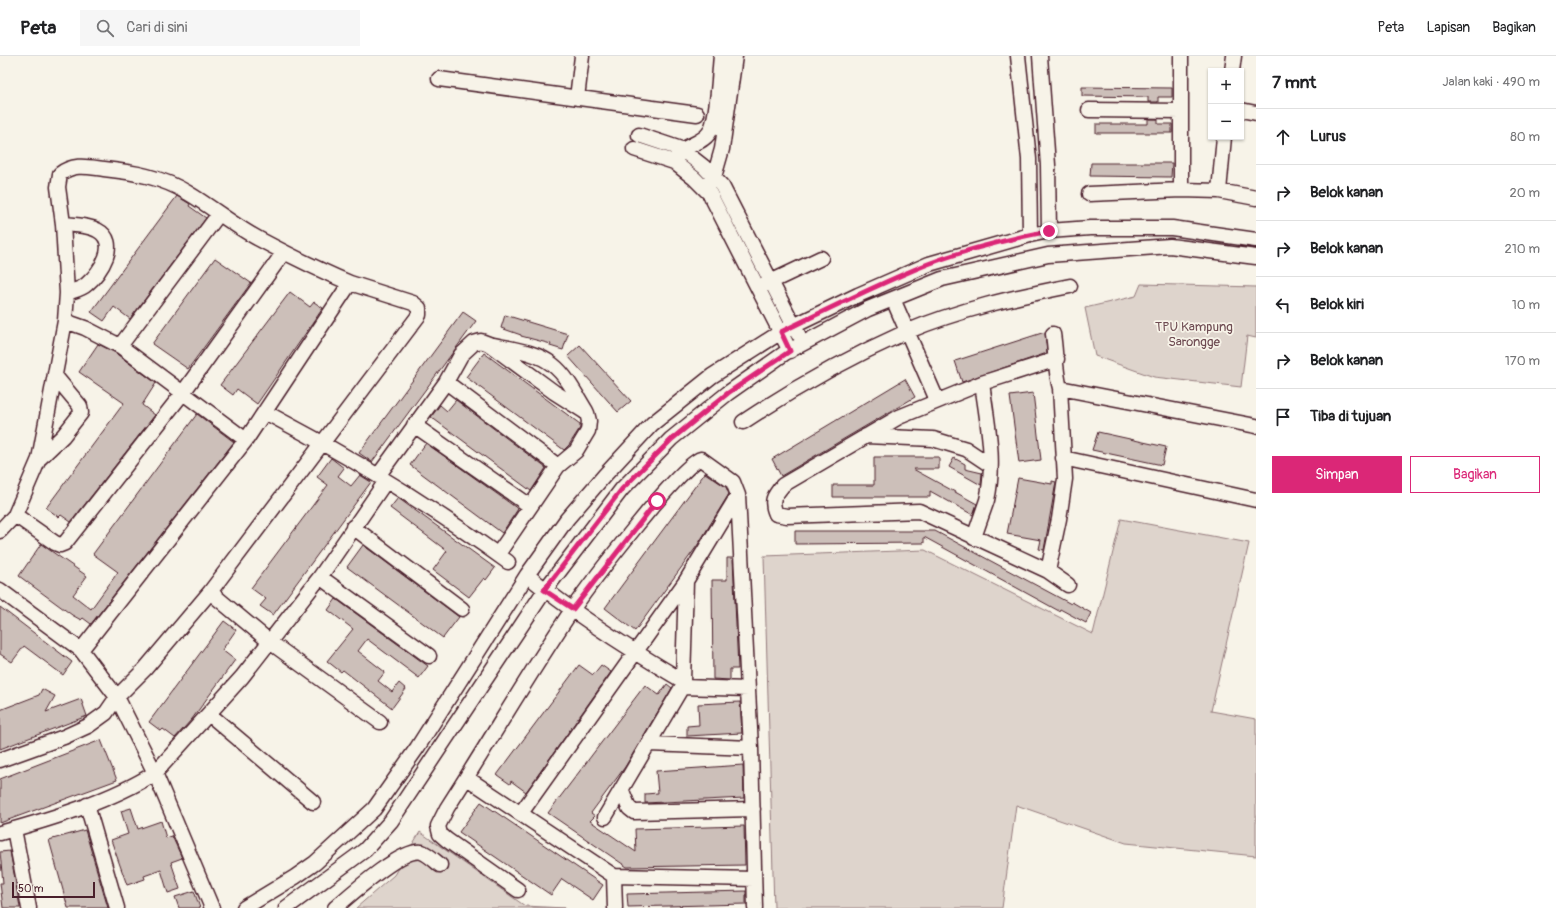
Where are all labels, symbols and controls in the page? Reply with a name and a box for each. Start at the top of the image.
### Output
search box [80,10,360,46]
text: Peta [20,16,56,40]
icon: search [94,17,116,39]
text: Cari di sini [126,18,188,37]
text: Peta [1378,19,1404,36]
text: Lapisan [1426,19,1470,36]
text: Bagikan [1492,19,1536,36]
map controls [1208,68,1244,140]
button: + [1208,68,1244,104]
text: 7 mnt [1272,72,1316,93]
text: Jalan kaki · 490 m [1442,74,1540,90]
button: − [1208,104,1244,140]
icon: ahead [1272,126,1294,148]
text: Lurus [1310,127,1346,146]
text: 80 m [1510,129,1540,145]
icon: right [1272,182,1294,204]
text: Belok kanan [1310,183,1383,202]
text: 20 m [1509,185,1540,201]
route end [1040,222,1058,240]
icon: right [1272,238,1294,260]
text: Belok kanan [1310,239,1383,258]
text: 210 m [1504,241,1540,257]
icon: left [1272,294,1294,316]
text: Belok kiri [1310,295,1364,314]
text: 10 m [1512,297,1540,313]
park label: TPU Kampung Sarongge [1155,319,1233,350]
icon: right [1272,350,1294,372]
text: Belok kanan [1310,351,1383,370]
text: 170 m [1505,353,1540,369]
icon: arrive [1272,406,1294,428]
text: Tiba di tujuan [1310,407,1391,426]
button: Simpan [1272,456,1402,493]
button: Bagikan [1410,456,1540,493]
route start [648,492,666,510]
scale bar [12,880,95,899]
text: 50 m [18,882,44,895]

